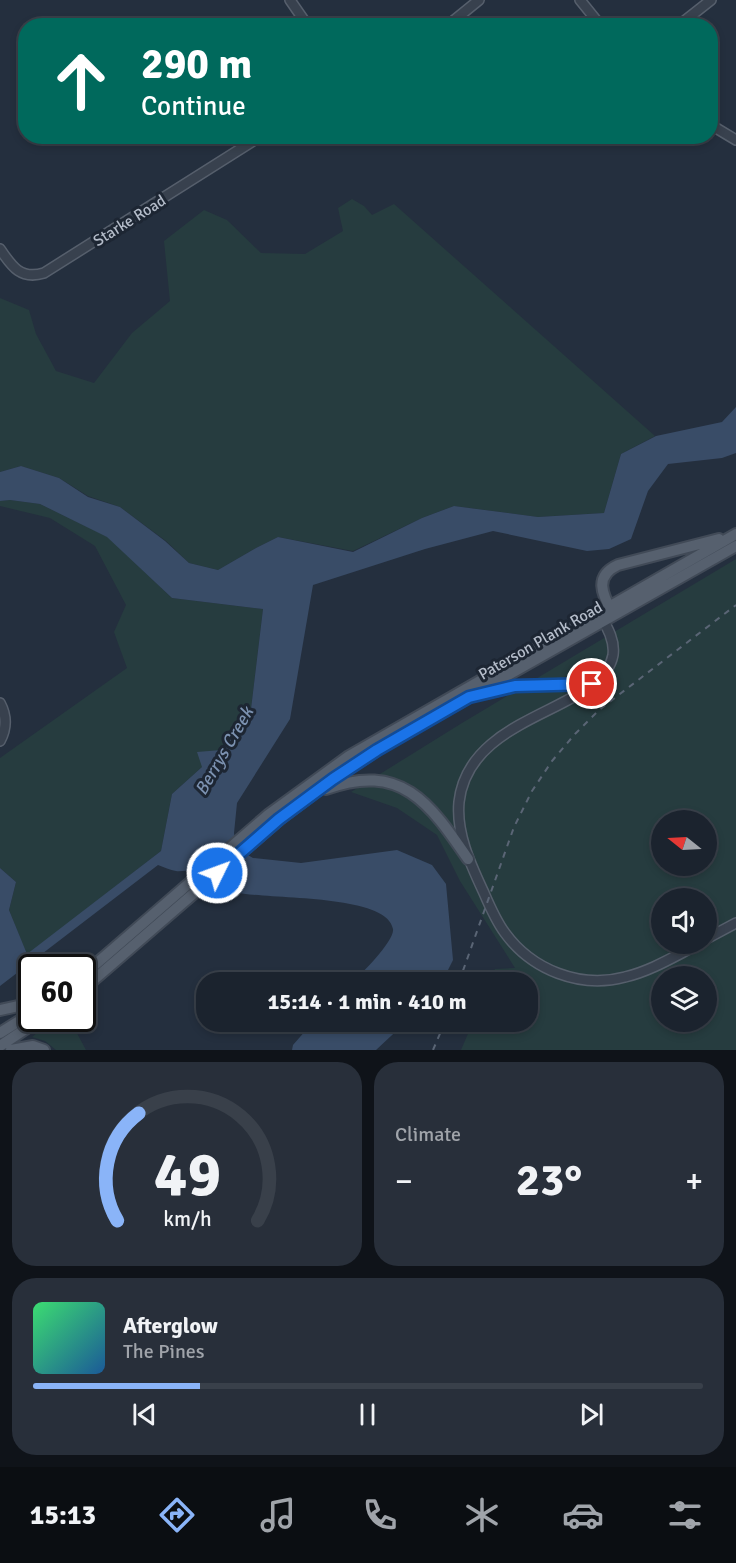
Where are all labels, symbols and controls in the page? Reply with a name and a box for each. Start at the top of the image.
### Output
text: 290 m [141,39,252,90]
icon: ahead [42,42,120,120]
text: Continue [141,90,246,123]
street label: Starke Road [89,191,170,251]
street label: Paterson Plank Road [475,597,606,685]
pin [566,658,617,709]
icon: arrive [575,667,608,700]
water label: Berrys Creek [190,701,259,799]
north arrow [651,810,717,876]
map controls [651,810,717,1032]
position arrow [185,841,249,905]
button: sound [651,888,717,954]
speed limit sign: 60 [18,954,96,1032]
button: layers [651,966,717,1032]
text: 15:14 · 1 min · 410 m [267,988,467,1015]
text: Climate [395,1122,461,1147]
text: 49 [153,1136,221,1213]
text: 23° [516,1153,582,1208]
text: − [395,1161,413,1202]
text: + [685,1161,703,1202]
text: km/h [163,1206,211,1232]
text: Afterglow [123,1312,218,1339]
text: The Pines [123,1339,205,1364]
icon: previous [128,1398,161,1431]
icon: pause [351,1398,384,1431]
icon: next [575,1398,608,1431]
icon: directions [156,1494,198,1536]
icon: music [257,1494,299,1536]
icon: phone [359,1494,401,1536]
icon: climate [461,1494,503,1536]
icon: car [562,1494,604,1536]
icon: filters [664,1494,706,1536]
text: 15:13 [30,1499,96,1532]

